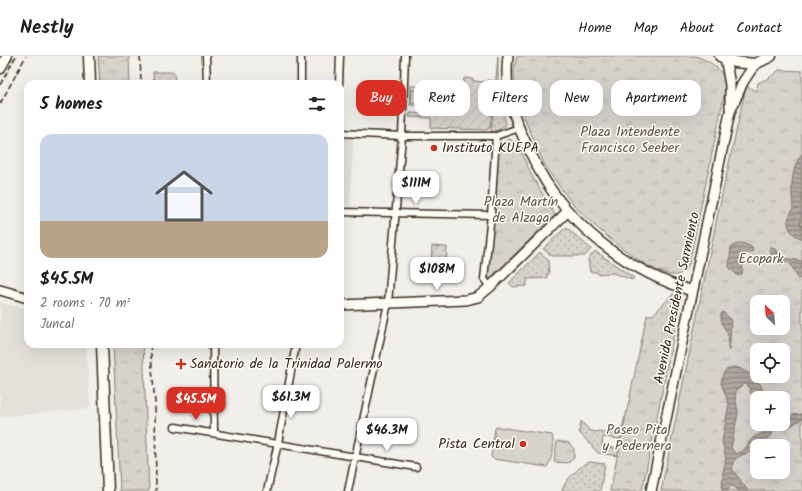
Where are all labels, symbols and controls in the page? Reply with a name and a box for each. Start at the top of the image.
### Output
text: Nestly [20,13,74,43]
text: Home [578,17,612,39]
text: Map [634,17,658,39]
text: About [680,17,714,39]
text: Contact [736,17,782,39]
chip: Buy [356,80,406,116]
chip: Rent [414,80,470,116]
chip: Filters [478,80,542,116]
chip: New [550,80,603,116]
chip: Apartment [611,80,701,116]
text: 5 homes [40,91,103,118]
icon: filters [306,93,328,115]
park label: Plaza Intendente Francisco Seeber [580,121,680,159]
place label: Instituto KUEPA [442,137,539,159]
marker: Instituto KUEPA [429,143,439,153]
icon: home [148,160,220,232]
pin: $111M [388,171,444,205]
text: $111M [401,173,431,194]
park label: Plaza Martín de Alzaga [484,191,558,229]
street label: Avenida Presidente Sarmiento [648,210,706,386]
park label: Ecopark [738,248,784,270]
pin: $108M [409,257,465,291]
text: $108M [419,259,455,280]
text: $45.5M [40,266,93,293]
text: 2 rooms · 70 m² [40,293,130,314]
north arrow [750,295,790,335]
map controls [750,295,790,479]
text: Juncal [40,314,74,335]
button: locate [750,343,790,383]
place label: Sanatorio de la Trinidad Palermo [190,353,383,375]
marker: Sanatorio de la Trinidad Palermo [175,358,187,370]
pin: $61.3M [258,385,324,419]
pin: $45.5M [163,387,229,421]
text: $61.3M [272,387,310,408]
text: $45.5M [176,389,216,410]
button: + [750,391,790,431]
pin: $46.3M [354,418,420,452]
park label: Paseo Pita y Pedernera [602,419,671,457]
text: $46.3M [366,420,408,441]
place label: Pista Central [438,433,516,455]
marker: Pista Central [518,439,528,449]
button: − [750,439,790,479]

